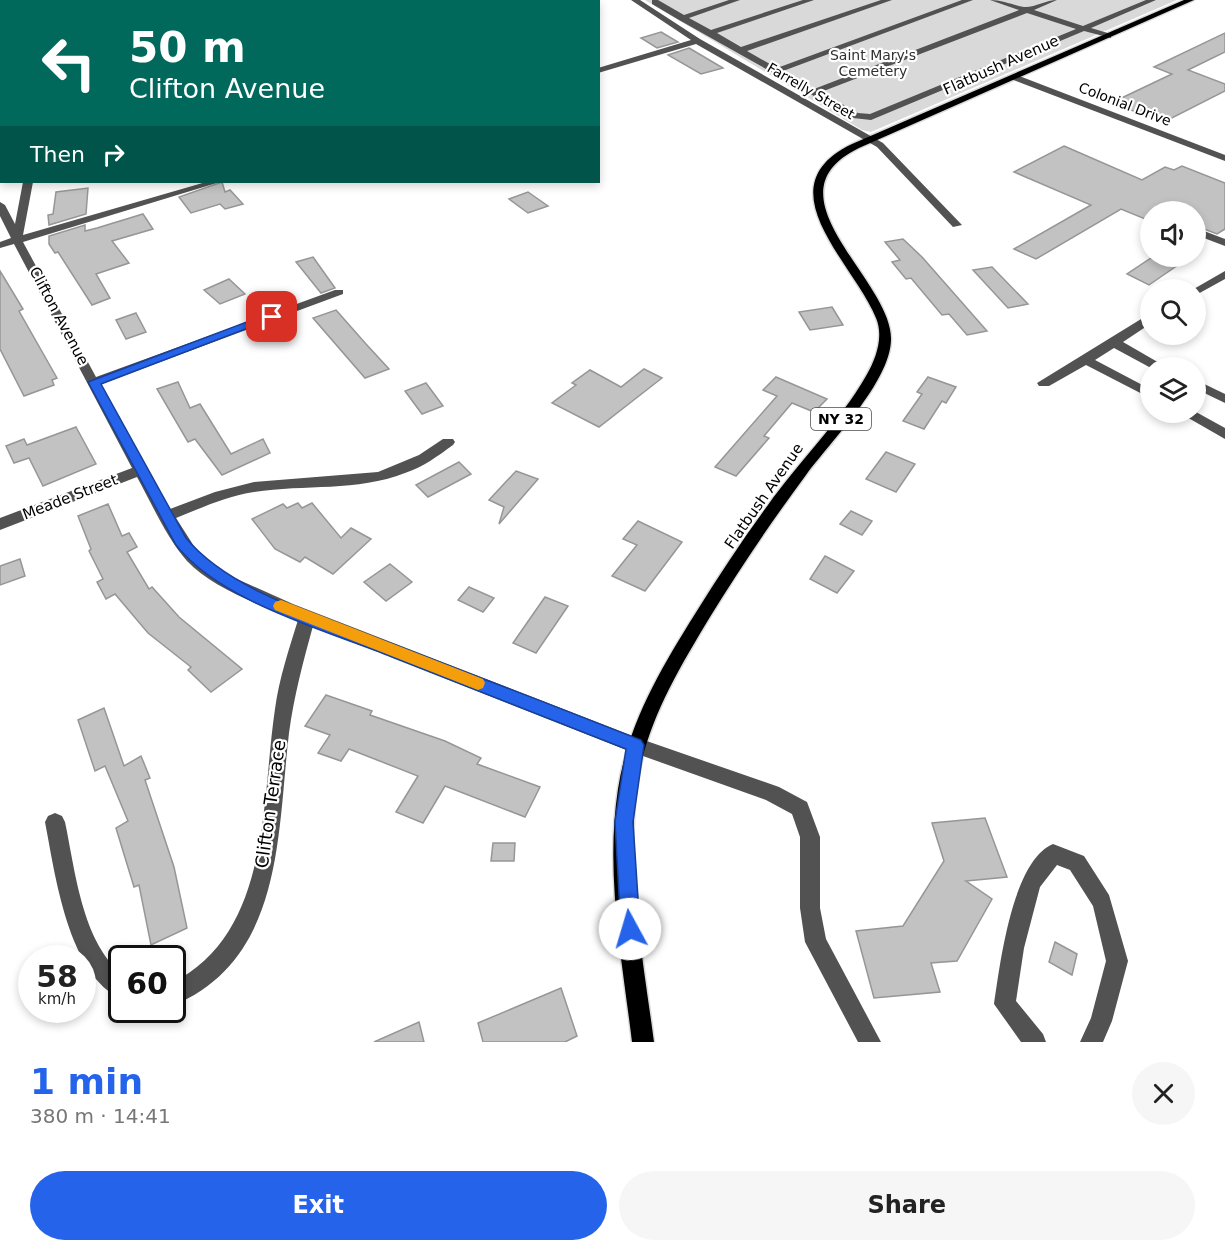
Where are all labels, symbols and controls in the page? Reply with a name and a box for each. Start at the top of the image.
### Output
text: 50 m [129,23,246,72]
icon: left [30,24,108,102]
street label: Flatbush Avenue [940,31,1062,99]
park label: Saint Mary's Cemetery [830,47,916,79]
street label: Farrelly Street [765,60,858,123]
text: Clifton Avenue [129,73,325,104]
street label: Colonial Drive [1076,79,1174,129]
icon: right [97,138,130,171]
text: Then [30,142,85,167]
map controls [1140,201,1206,423]
button: sound [1140,201,1206,267]
street label: Clifton Avenue [25,264,93,368]
button: search [1140,279,1206,345]
pin [246,291,297,342]
icon: arrive [255,300,288,333]
button: layers [1140,357,1206,423]
road number: NY 32 [811,408,871,430]
street label: Flatbush Avenue [721,440,807,552]
street label: Meade Street [20,471,120,523]
street label: Clifton Terrace [251,739,289,869]
position arrow [598,897,662,961]
speed limit sign: 60 [108,945,186,1023]
text: 58 [36,959,78,994]
text: km/h [38,990,76,1008]
text: 1 min [30,1061,143,1102]
button: close [1132,1062,1195,1125]
text: 380 m · 14:41 [30,1104,171,1128]
button: Exit [30,1171,607,1240]
button: Share [619,1171,1195,1240]

